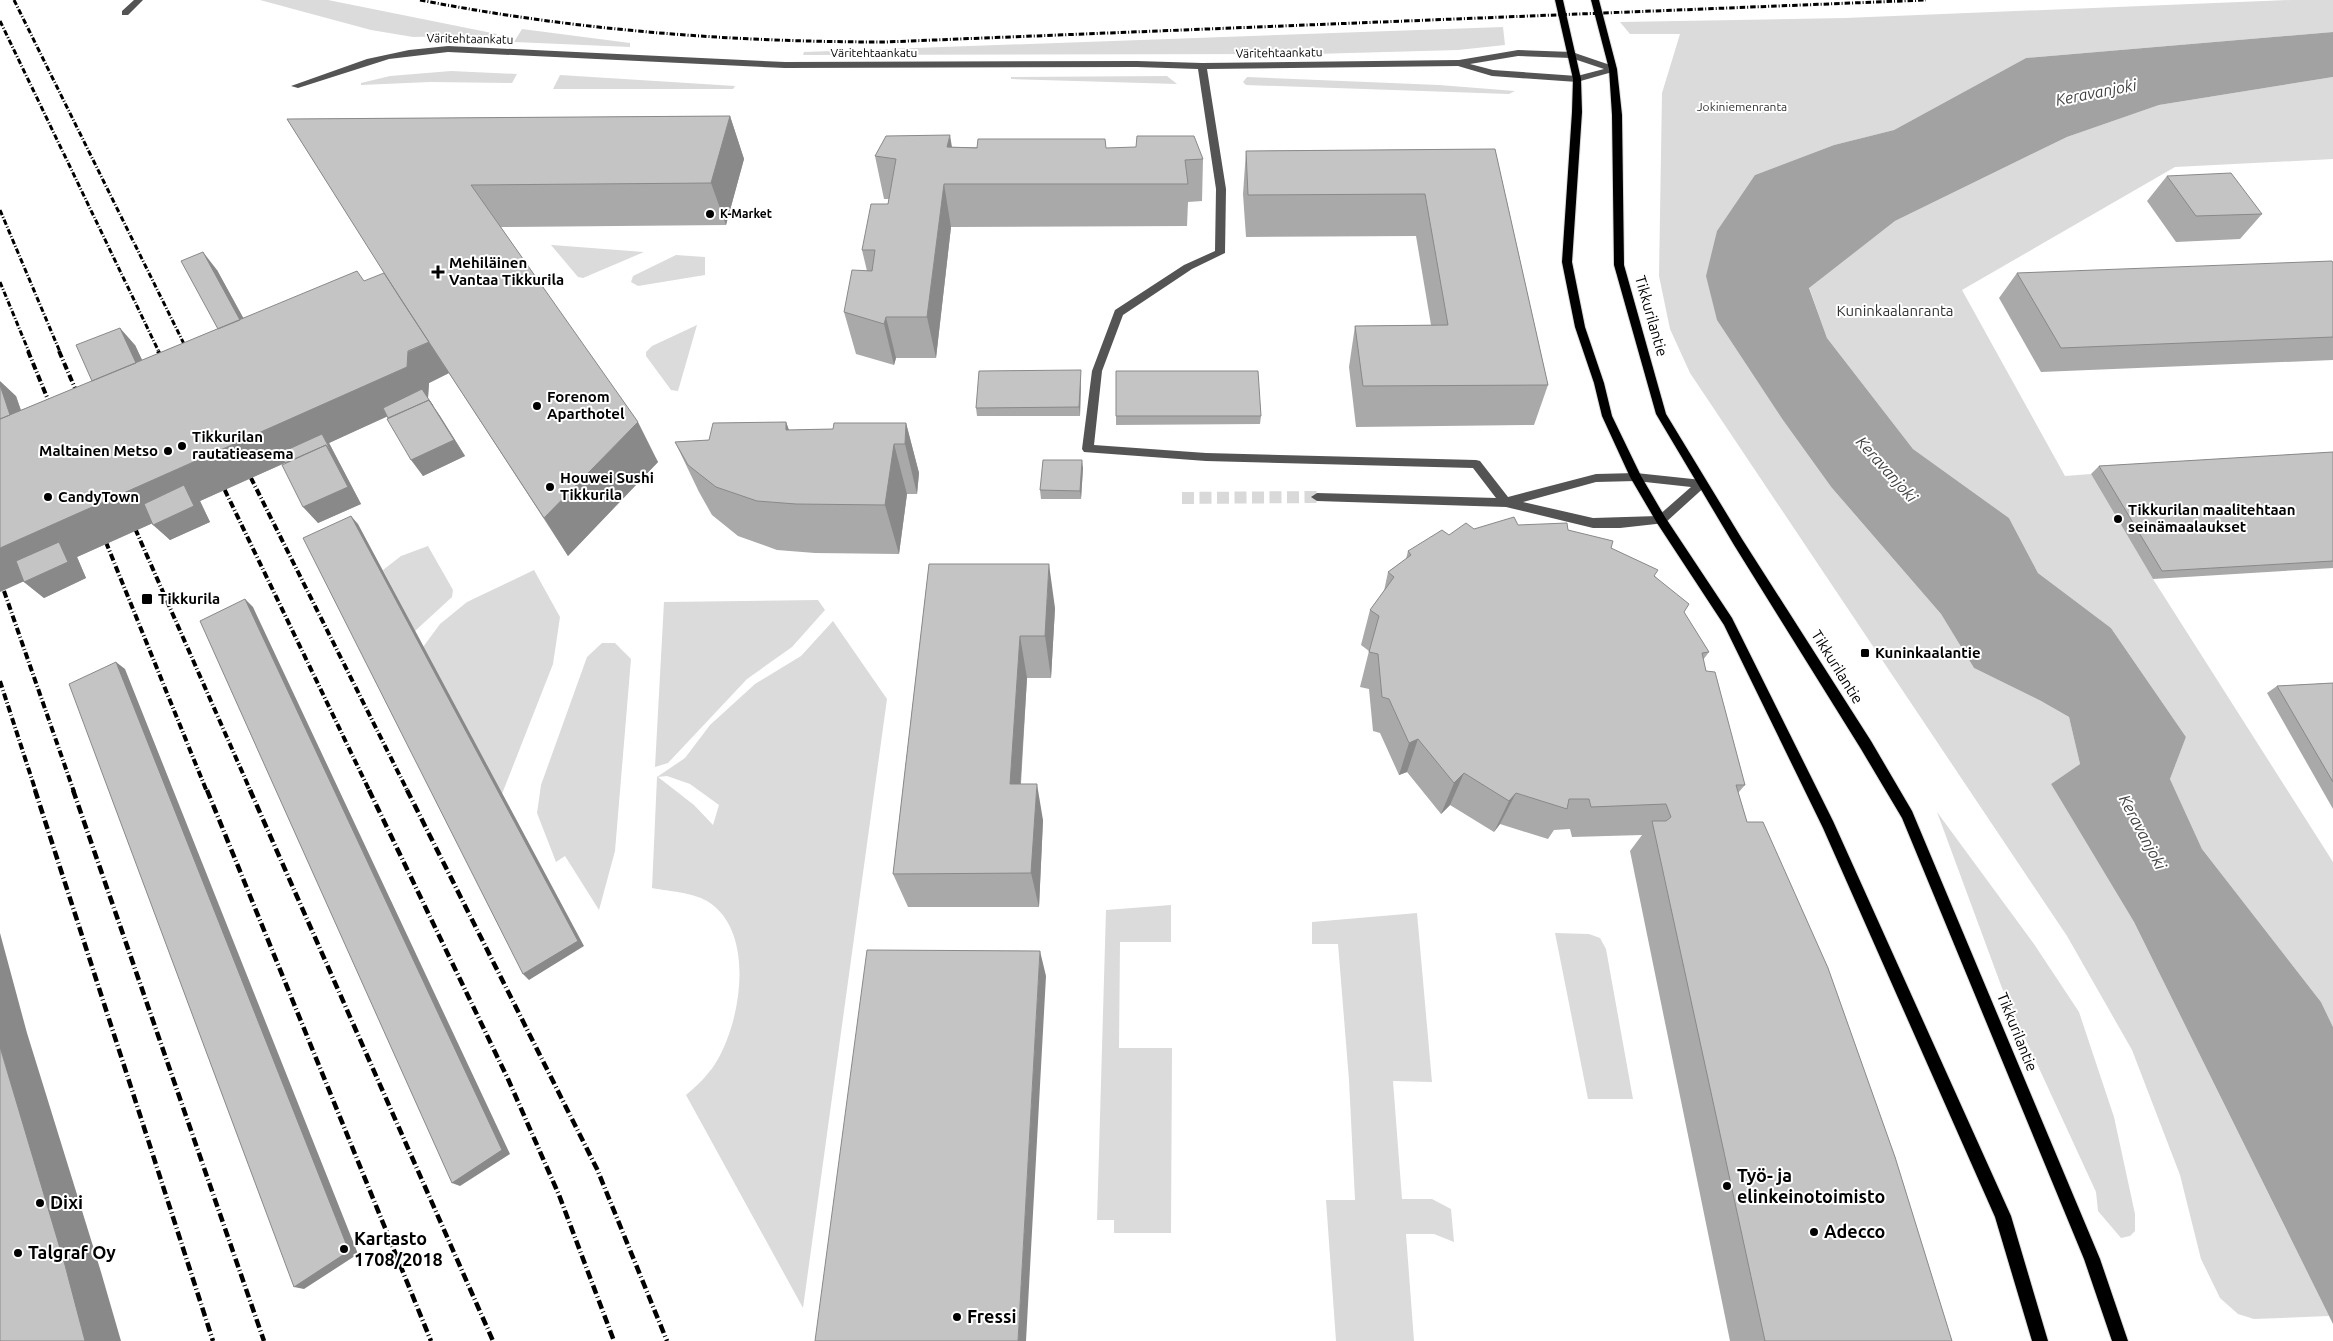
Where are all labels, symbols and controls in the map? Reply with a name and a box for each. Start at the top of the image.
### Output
street label: Väritehtaankatu [426,31,514,46]
street label: Väritehtaankatu [1235,45,1323,60]
street label: Väritehtaankatu [831,46,917,59]
water label: Keravanjoki [2054,75,2139,109]
park label: Jokiniemenranta [1697,100,1787,113]
place label: K-Market [720,207,772,220]
marker: K-Market [704,208,716,220]
place label: Mehiläinen Vantaa Tikkurila [449,254,564,288]
marker: Mehiläinen Vantaa Tikkurila [431,265,445,279]
street label: Tikkurilantie [1632,273,1671,358]
park label: Kuninkaalanranta [1836,302,1954,319]
place label: Forenom Aparthotel [547,388,625,422]
marker: Forenom Aparthotel [531,400,543,412]
place label: Tikkurilan rautatieasema [192,428,294,462]
water label: Keravanjoki [1853,432,1922,506]
marker: Tikkurilan rautatieasema [176,440,188,452]
place label: Maltainen Metso [39,442,158,459]
marker: Maltainen Metso [162,445,174,457]
place label: Houwei Sushi Tikkurila [560,469,654,503]
marker: Houwei Sushi Tikkurila [544,481,556,493]
place label: CandyTown [58,488,139,505]
marker: CandyTown [42,491,54,503]
place label: Tikkurilan maalitehtaan seinämaalaukset [2128,501,2295,535]
marker: Tikkurilan maalitehtaan seinämaalaukset [2112,513,2124,525]
place label: Tikkurila [158,590,220,607]
marker: Tikkurila [140,592,154,606]
street label: Tikkurilantie [1808,627,1867,707]
place label: Kuninkaalantie [1875,644,1981,661]
marker: Kuninkaalantie [1859,647,1871,659]
water label: Keravanjoki [2116,792,2171,873]
street label: Tikkurilantie [1994,990,2041,1074]
place label: Työ- ja elinkeinotoimisto [1737,1165,1885,1206]
marker: Työ- ja elinkeinotoimisto [1721,1180,1733,1192]
place label: Dixi [50,1192,83,1212]
marker: Dixi [34,1197,46,1209]
place label: Adecco [1824,1221,1885,1241]
marker: Adecco [1808,1226,1820,1238]
place label: Kartasto 1708/2018 [354,1228,443,1269]
place label: Talgraf Oy [28,1242,116,1262]
marker: Kartasto 1708/2018 [338,1243,350,1255]
marker: Talgraf Oy [12,1247,24,1259]
place label: Fressi [967,1306,1016,1326]
marker: Fressi [951,1311,963,1323]

